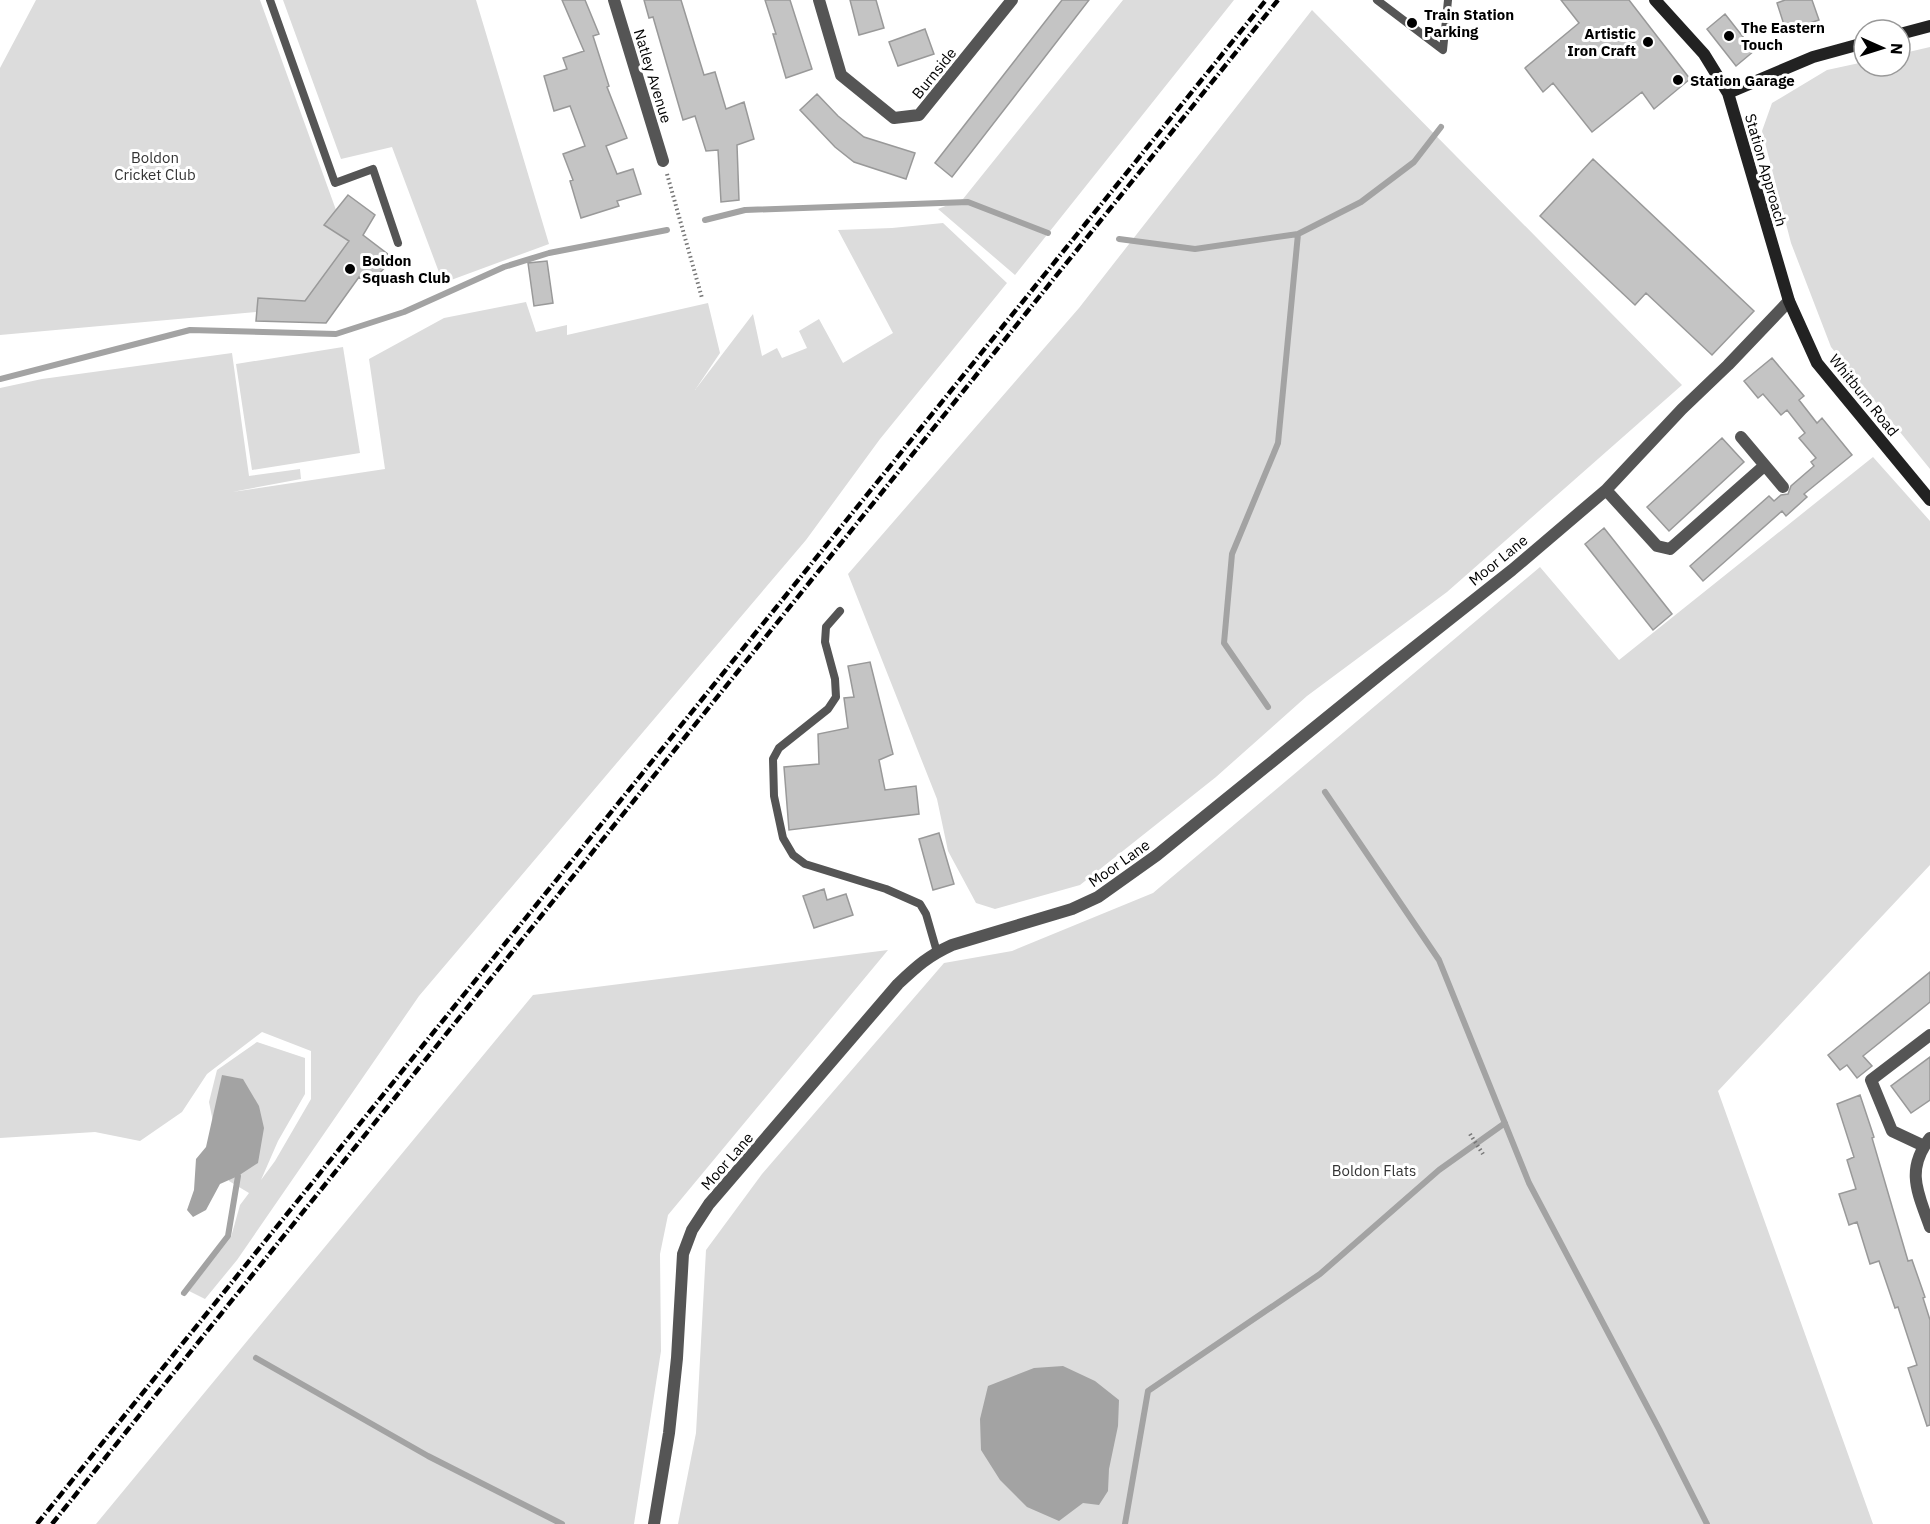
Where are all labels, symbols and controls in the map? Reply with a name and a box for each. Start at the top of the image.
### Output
place label: Train Station Parking [1424,5,1514,41]
marker: Train Station Parking [1405,16,1419,30]
place label: The Eastern Touch [1741,18,1825,54]
north arrow [1852,18,1912,78]
place label: Artistic Iron Craft [1567,24,1636,60]
street label: Natley Avenue [630,27,676,125]
marker: The Eastern Touch [1722,29,1736,43]
marker: Artistic Iron Craft [1641,35,1655,49]
text: N [1887,42,1907,55]
street label: Burnside [908,44,960,102]
place label: Station Garage [1690,71,1795,90]
marker: Station Garage [1671,73,1685,87]
street label: Station Approach [1741,111,1791,229]
park label: Boldon Cricket Club [114,148,196,184]
place label: Boldon Squash Club [362,251,450,287]
marker: Boldon Squash Club [343,262,357,276]
street label: Whitburn Road [1825,350,1903,440]
street label: Moor Lane [1465,530,1531,590]
street label: Moor Lane [1085,835,1153,891]
street label: Moor Lane [697,1128,757,1194]
park label: Boldon Flats [1332,1161,1416,1180]

